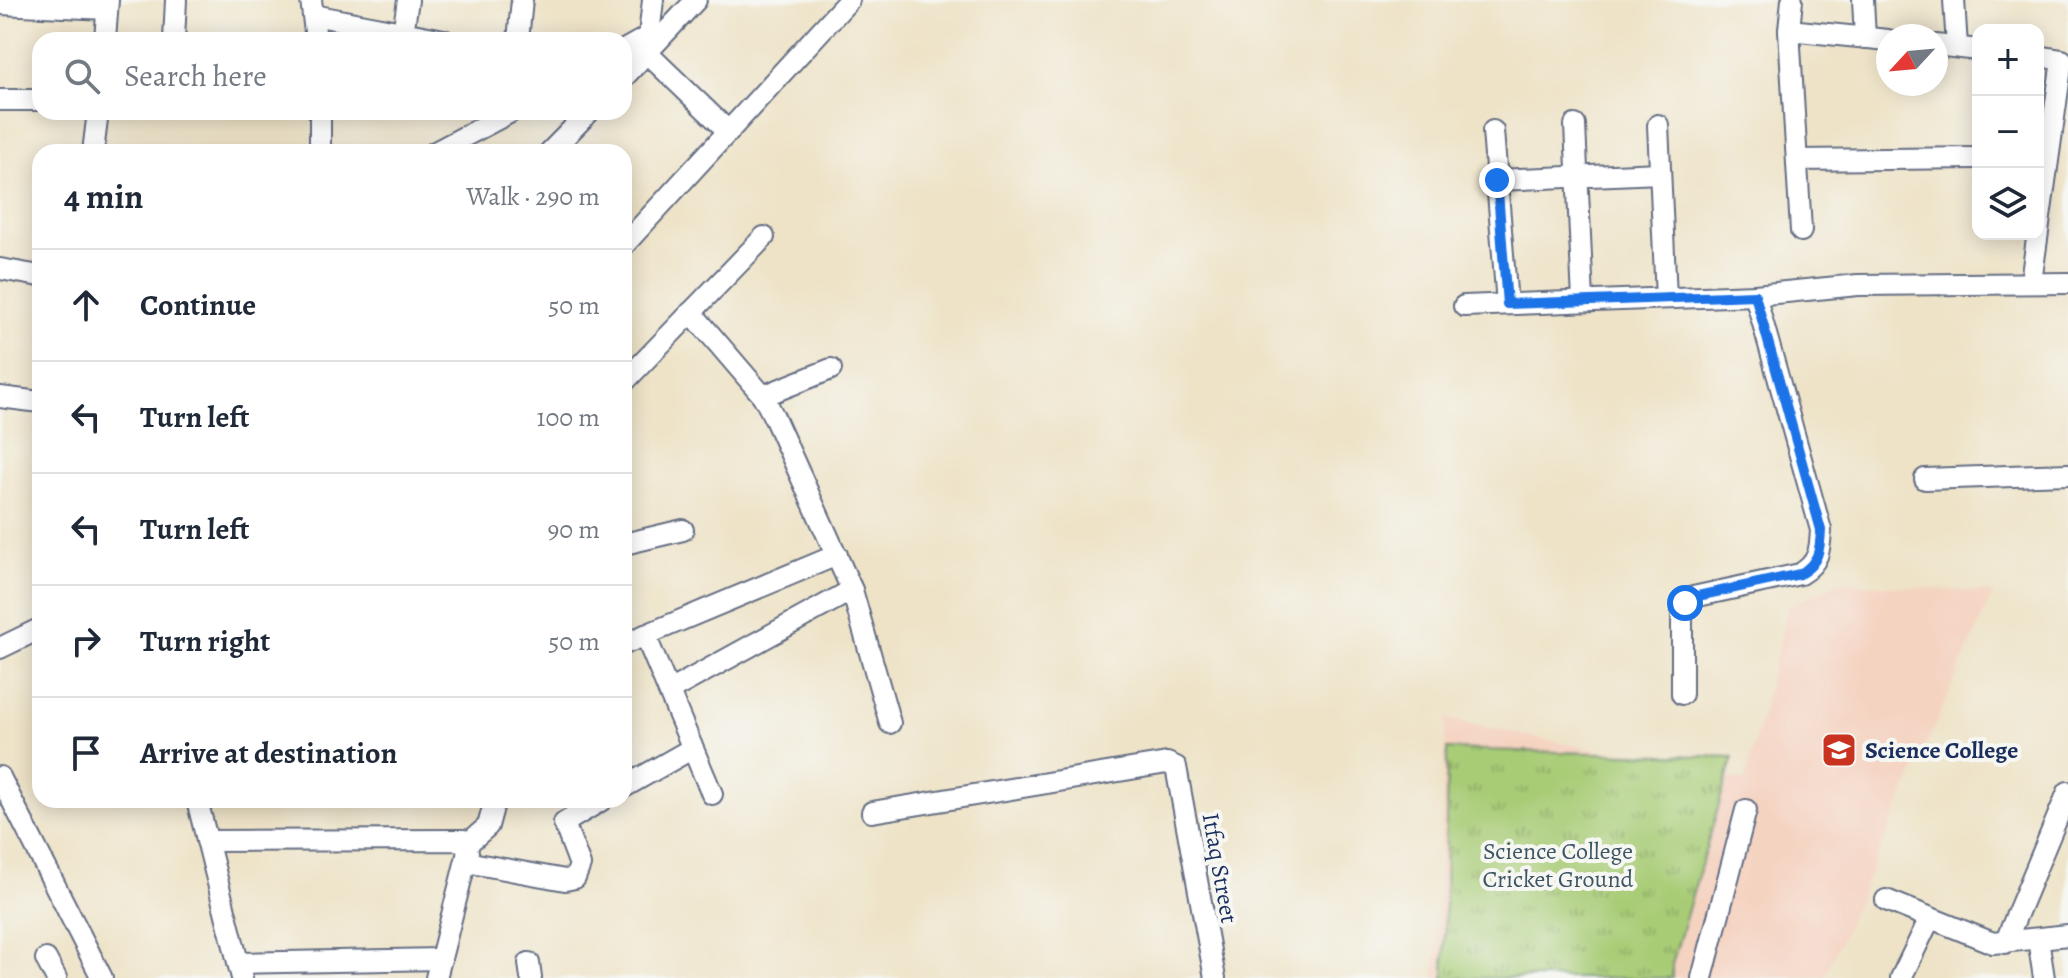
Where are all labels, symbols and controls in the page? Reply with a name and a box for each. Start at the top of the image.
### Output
north arrow [1876,24,1948,96]
map controls [1972,24,2044,240]
button: + [1972,24,2044,96]
search box [32,32,632,120]
icon: search [60,54,104,98]
text: Search here [124,56,267,96]
button: − [1972,96,2044,168]
route end [1479,162,1515,198]
button: layers [1972,168,2044,240]
text: 4 min [64,173,143,220]
text: Walk · 290 m [466,179,600,214]
icon: ahead [64,283,108,327]
text: Continue [140,285,256,325]
text: 50 m [548,288,600,323]
icon: left [64,395,108,439]
text: Turn left [140,397,249,437]
text: 100 m [537,400,600,435]
icon: left [64,507,108,551]
text: Turn left [140,509,249,549]
text: 90 m [548,512,600,547]
route start [1667,585,1703,621]
icon: right [64,619,108,663]
text: Turn right [140,621,270,661]
text: 50 m [548,624,600,659]
icon: arrive [64,731,108,775]
school or university icon: Science College [1820,731,1858,769]
text: Arrive at destination [140,733,397,773]
place label: Science College [1865,734,2018,766]
street label: Itfaq Street [1195,810,1245,926]
park label: Science College Cricket Ground [1482,835,1634,895]

